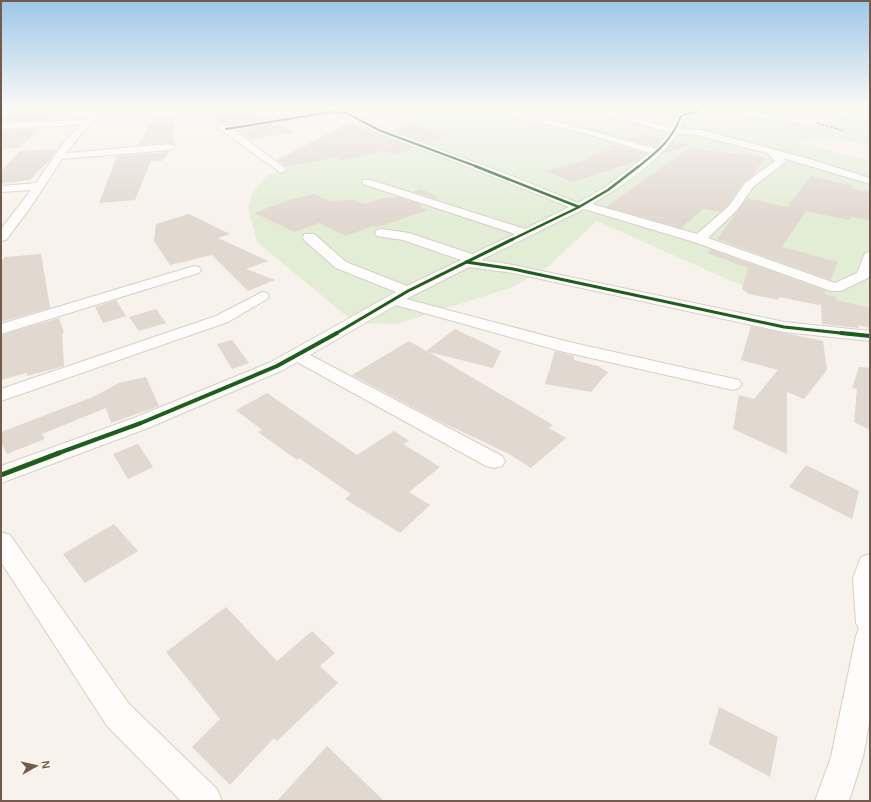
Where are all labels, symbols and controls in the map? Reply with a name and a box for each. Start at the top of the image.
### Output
north arrow [16,746,56,786]
text: N [39,760,52,769]

